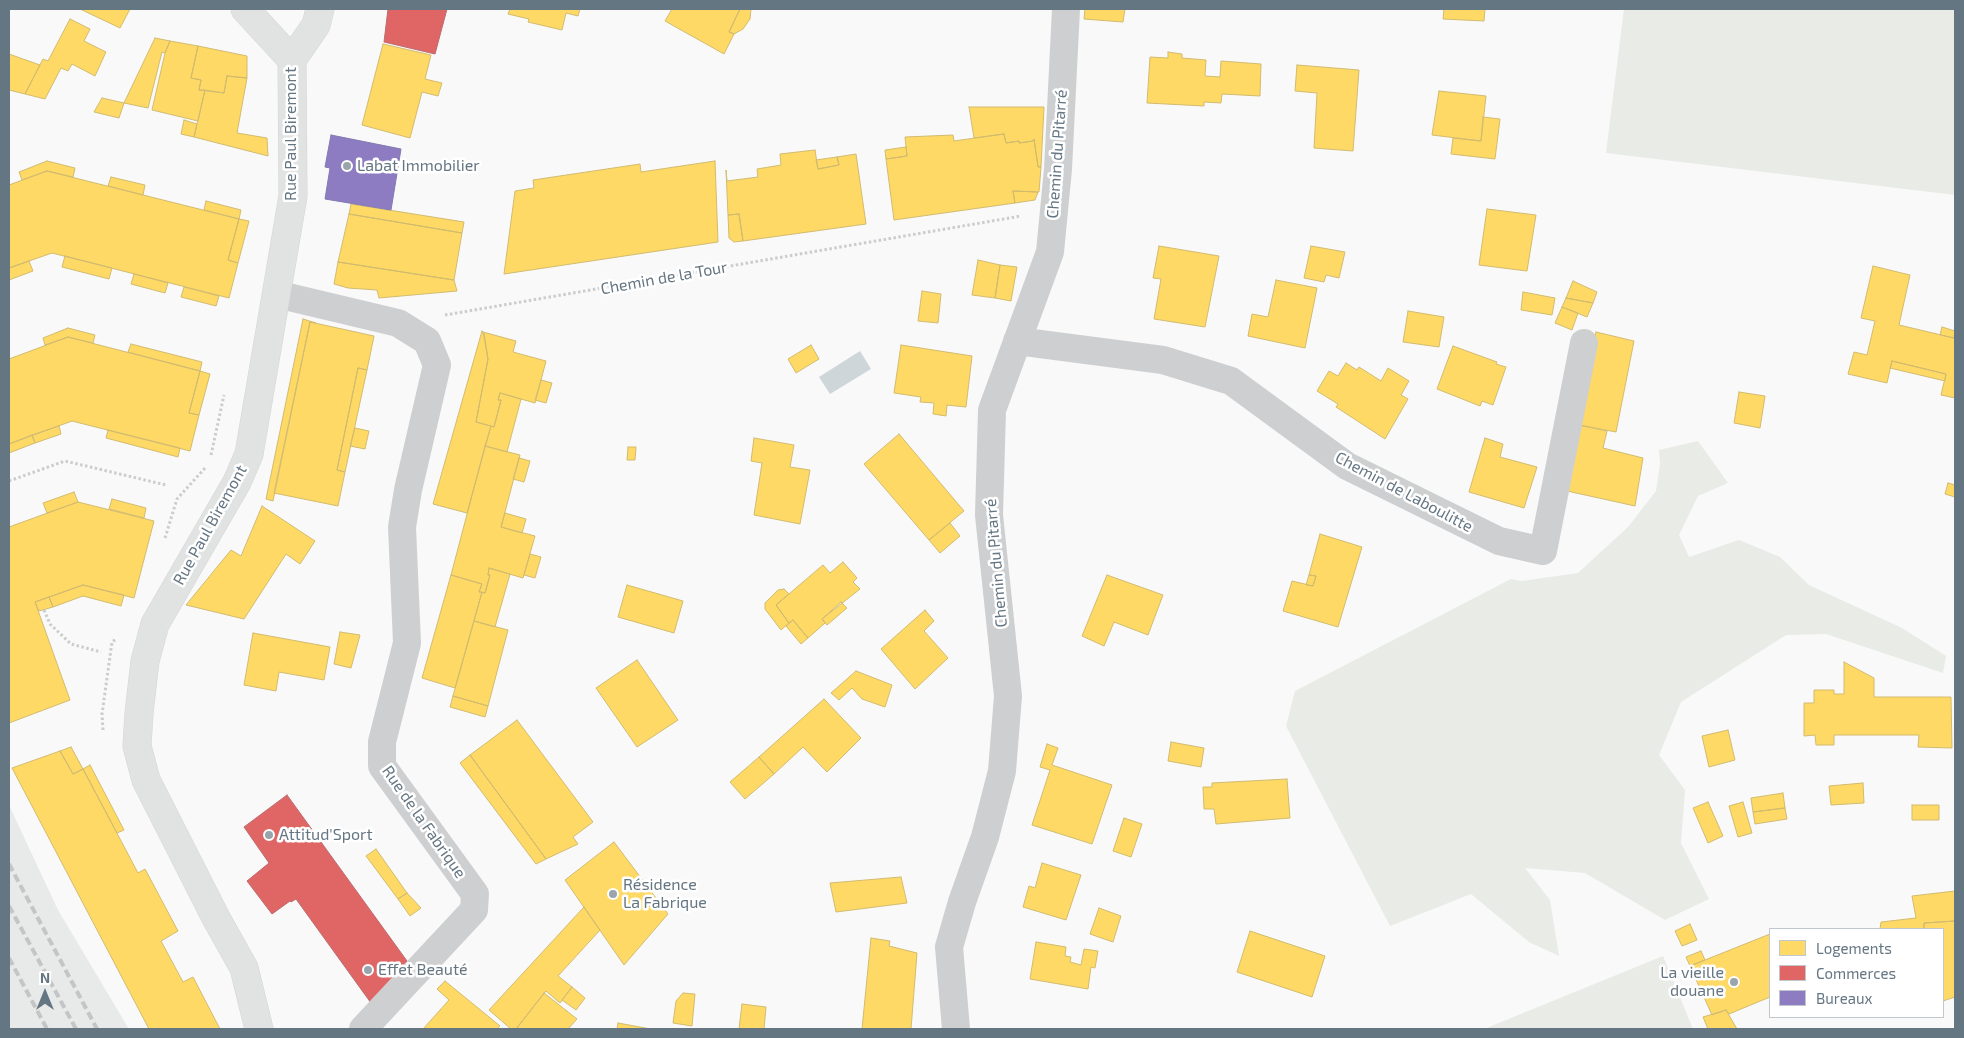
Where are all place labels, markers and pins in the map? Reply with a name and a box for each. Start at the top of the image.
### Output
place label: Labat Immobilier [357,156,480,176]
marker: Labat Immobilier [341,160,353,172]
place label: Attitud'Sport [279,825,373,845]
marker: Attitud'Sport [263,829,275,841]
place label: Résidence La Fabrique [623,875,707,913]
marker: Résidence La Fabrique [607,888,619,900]
place label: Effet Beauté [378,960,468,980]
place label: La vieille douane [1660,963,1724,1001]
marker: Effet Beauté [362,964,374,976]
marker: La vieille douane [1728,976,1740,988]

